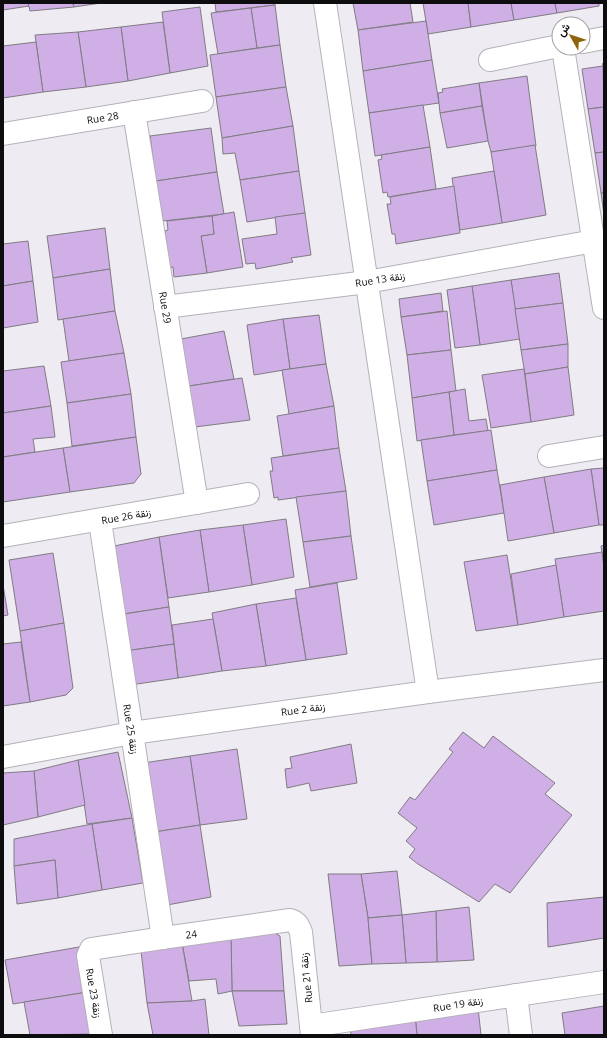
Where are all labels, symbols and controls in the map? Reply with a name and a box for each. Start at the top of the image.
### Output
north arrow [551,16,591,56]
text: ش [553,20,573,39]
street label: Rue 28 [86,108,120,127]
street label: Rue 13 زنقة [354,268,406,290]
street label: Rue 29 [156,291,175,325]
street label: Rue 26 زنقة [100,505,152,527]
street label: Rue 2 زنقة [280,699,326,719]
street label: Rue 25 زنقة [120,703,142,755]
street label: 24 [185,926,198,942]
street label: Rue 21 زنقة [296,952,316,1004]
street label: Rue 23 زنقة [83,967,105,1019]
street label: Rue 19 زنقة [432,993,484,1015]

